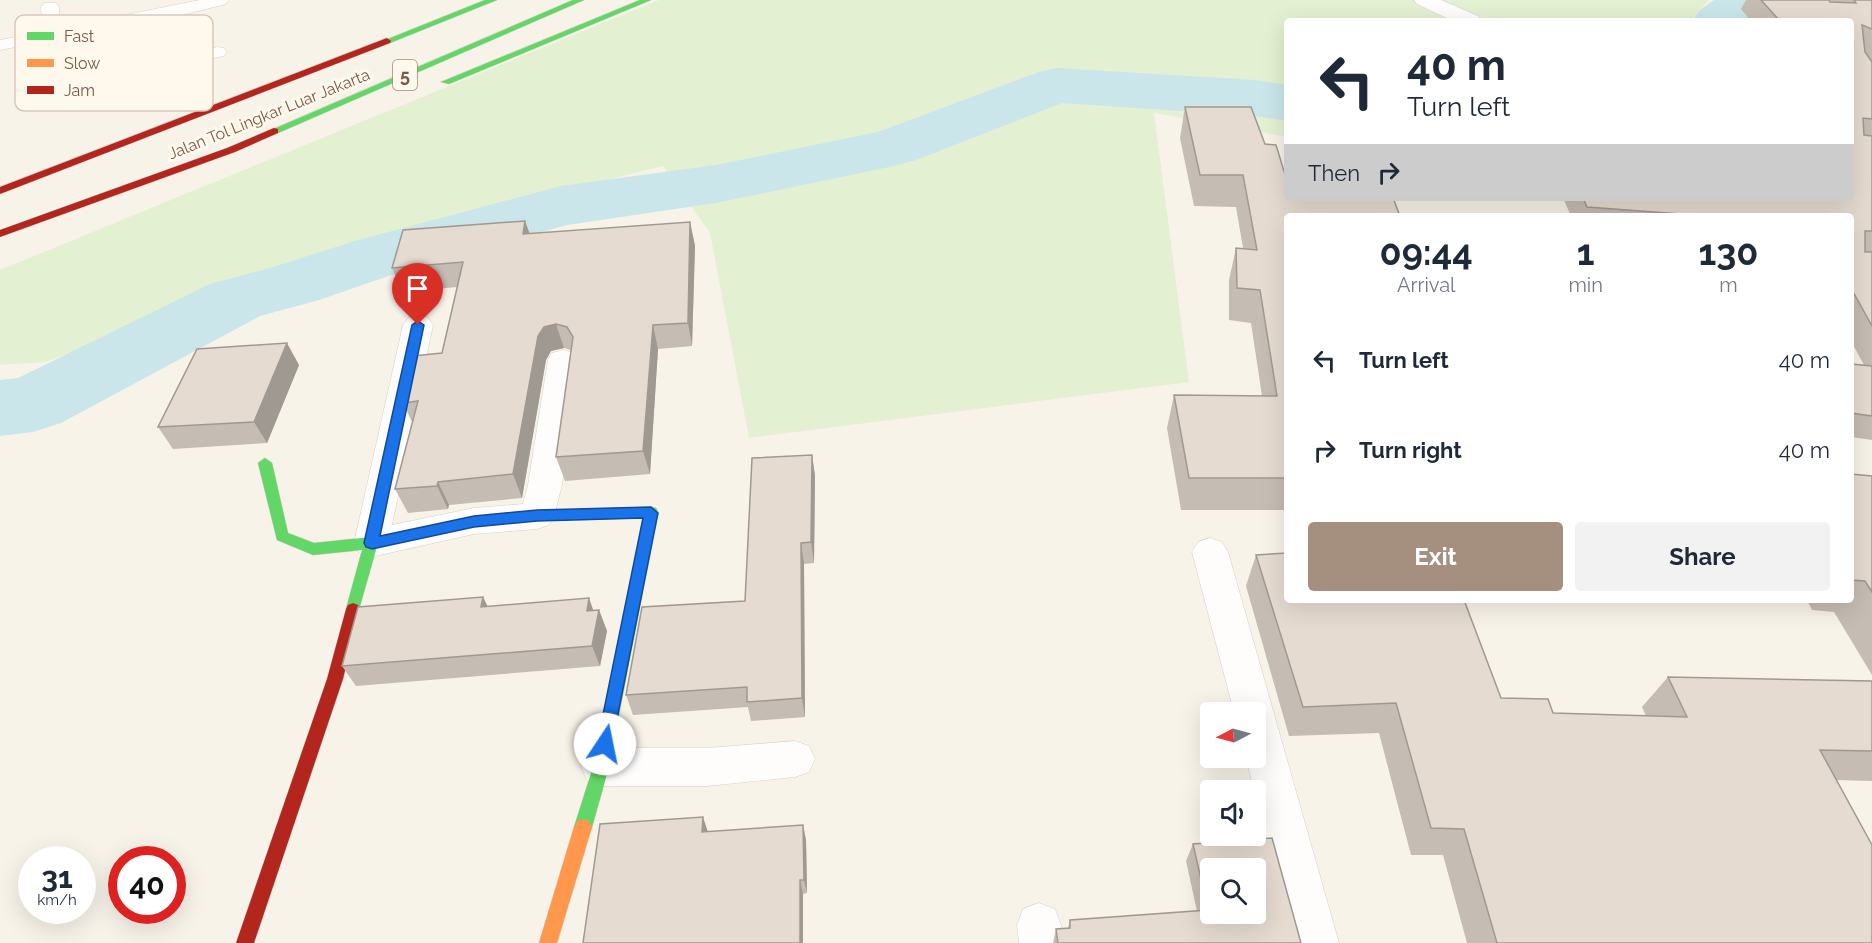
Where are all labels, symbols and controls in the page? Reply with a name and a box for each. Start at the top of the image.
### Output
legend [15,15,213,111]
text: Fast [64,27,95,46]
text: 40 m [1407,41,1506,90]
icon: left [1308,42,1386,120]
text: Slow [64,54,100,73]
road number: 5 [393,60,417,90]
street label: Jalan Tol Lingkar Luar Jakarta [165,65,373,163]
text: Jam [64,81,95,100]
text: Turn left [1407,91,1510,122]
icon: right [1372,156,1405,189]
text: Then [1308,160,1360,186]
text: 09:44 [1380,231,1473,273]
text: 1 [1577,231,1595,273]
text: 130 [1698,231,1758,273]
pin [392,263,443,325]
icon: arrive [401,272,434,305]
text: Arrival [1397,273,1456,297]
text: min [1568,273,1603,297]
text: m [1719,273,1738,297]
icon: left [1308,344,1341,377]
text: Turn left [1359,347,1449,373]
text: 40 m [1779,347,1830,373]
icon: right [1308,434,1341,467]
text: Turn right [1359,437,1462,463]
text: 40 m [1779,437,1830,463]
button: Exit [1308,522,1563,591]
button: Share [1575,522,1830,591]
north arrow [1200,702,1266,768]
map controls [1200,702,1266,924]
position arrow [573,712,637,776]
button: sound [1200,780,1266,846]
speed limit sign: 40 [108,846,186,924]
button: search [1200,858,1266,924]
text: 31 [41,860,73,895]
text: km/h [37,891,77,909]

